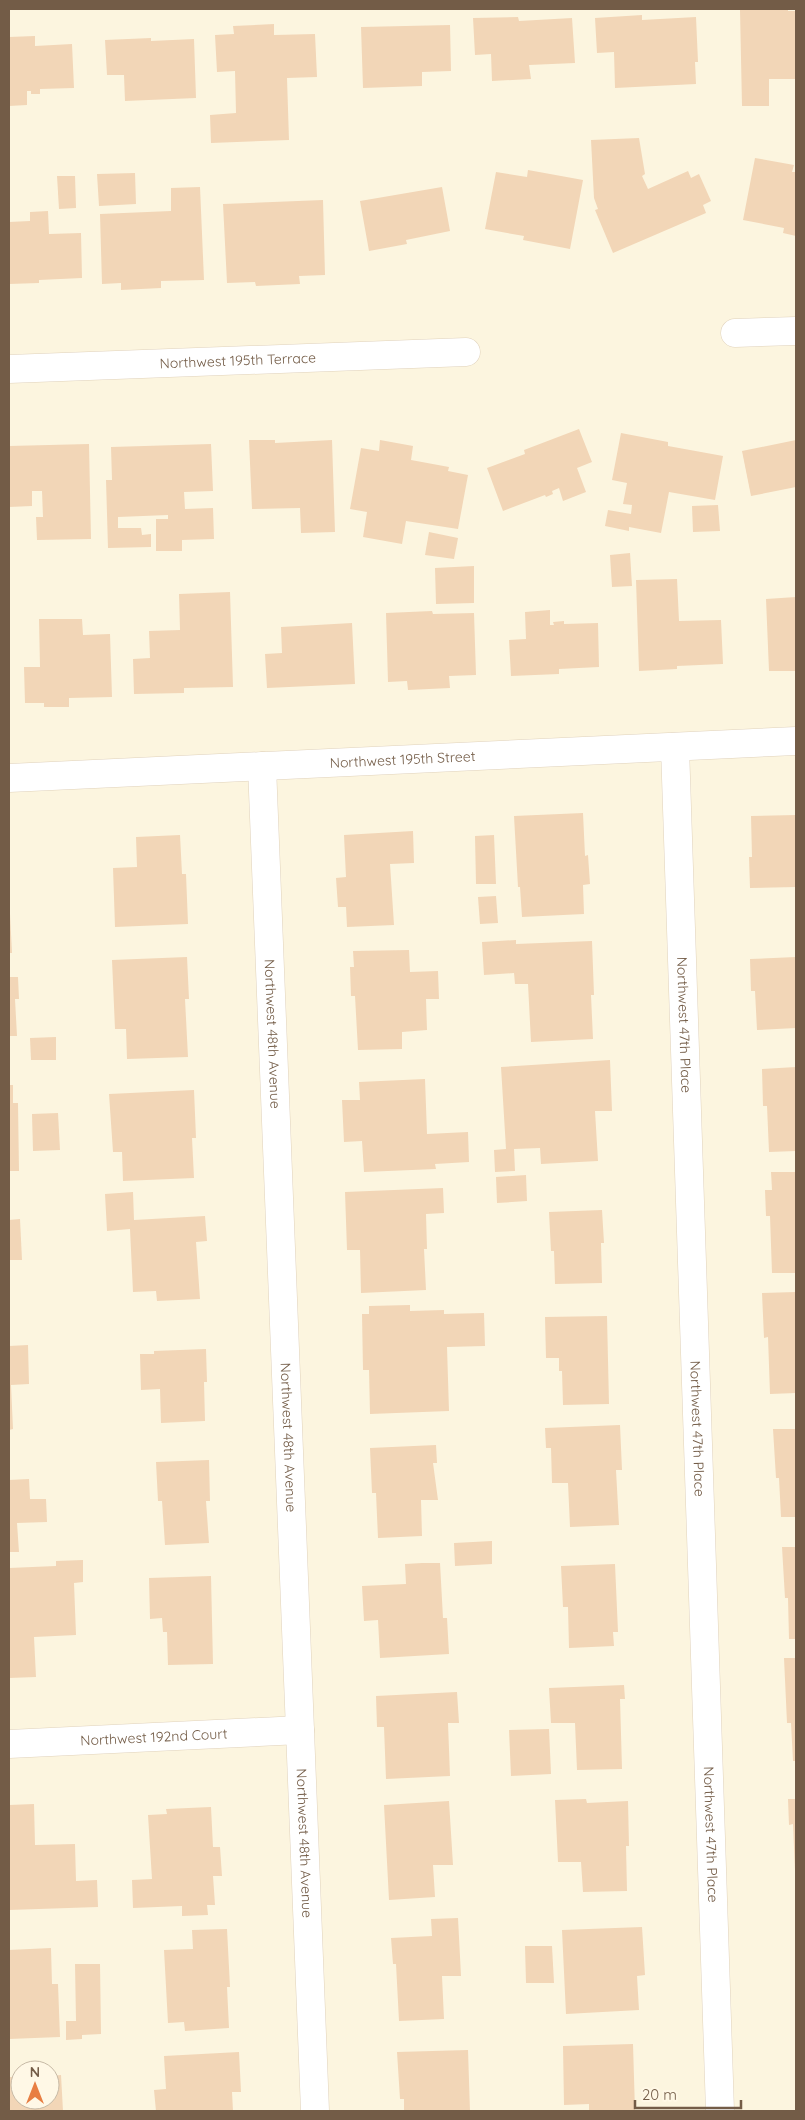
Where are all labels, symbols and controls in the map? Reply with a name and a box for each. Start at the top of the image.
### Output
street label: Northwest 195th Terrace [159,349,316,372]
street label: Northwest 195th Street [329,747,476,772]
street label: Northwest 47th Place [673,956,695,1093]
street label: Northwest 48th Avenue [261,959,284,1109]
street label: Northwest 47th Place [686,1360,709,1497]
street label: Northwest 48th Avenue [277,1362,300,1513]
street label: Northwest 192nd Court [80,1724,228,1750]
street label: Northwest 47th Place [700,1766,722,1903]
street label: Northwest 48th Avenue [293,1768,316,1918]
north arrow [10,2060,60,2110]
text: N [30,2063,40,2081]
scale bar [635,2078,741,2110]
text: 20 m [642,2085,677,2104]

